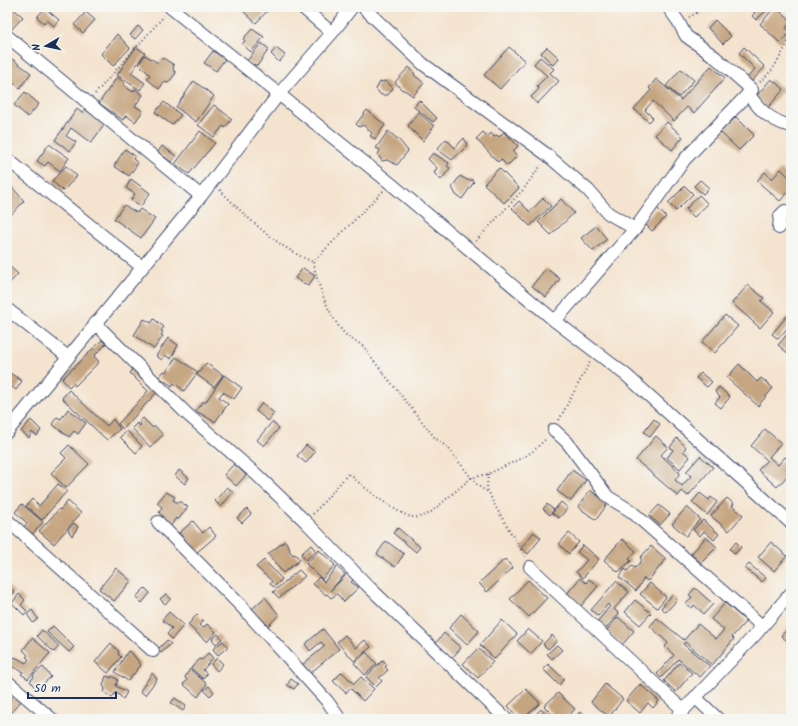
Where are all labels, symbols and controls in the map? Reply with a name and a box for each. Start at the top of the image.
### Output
north arrow [26,26,66,66]
text: N [28,43,47,52]
scale bar [28,674,116,700]
text: 50 m [34,679,61,698]

